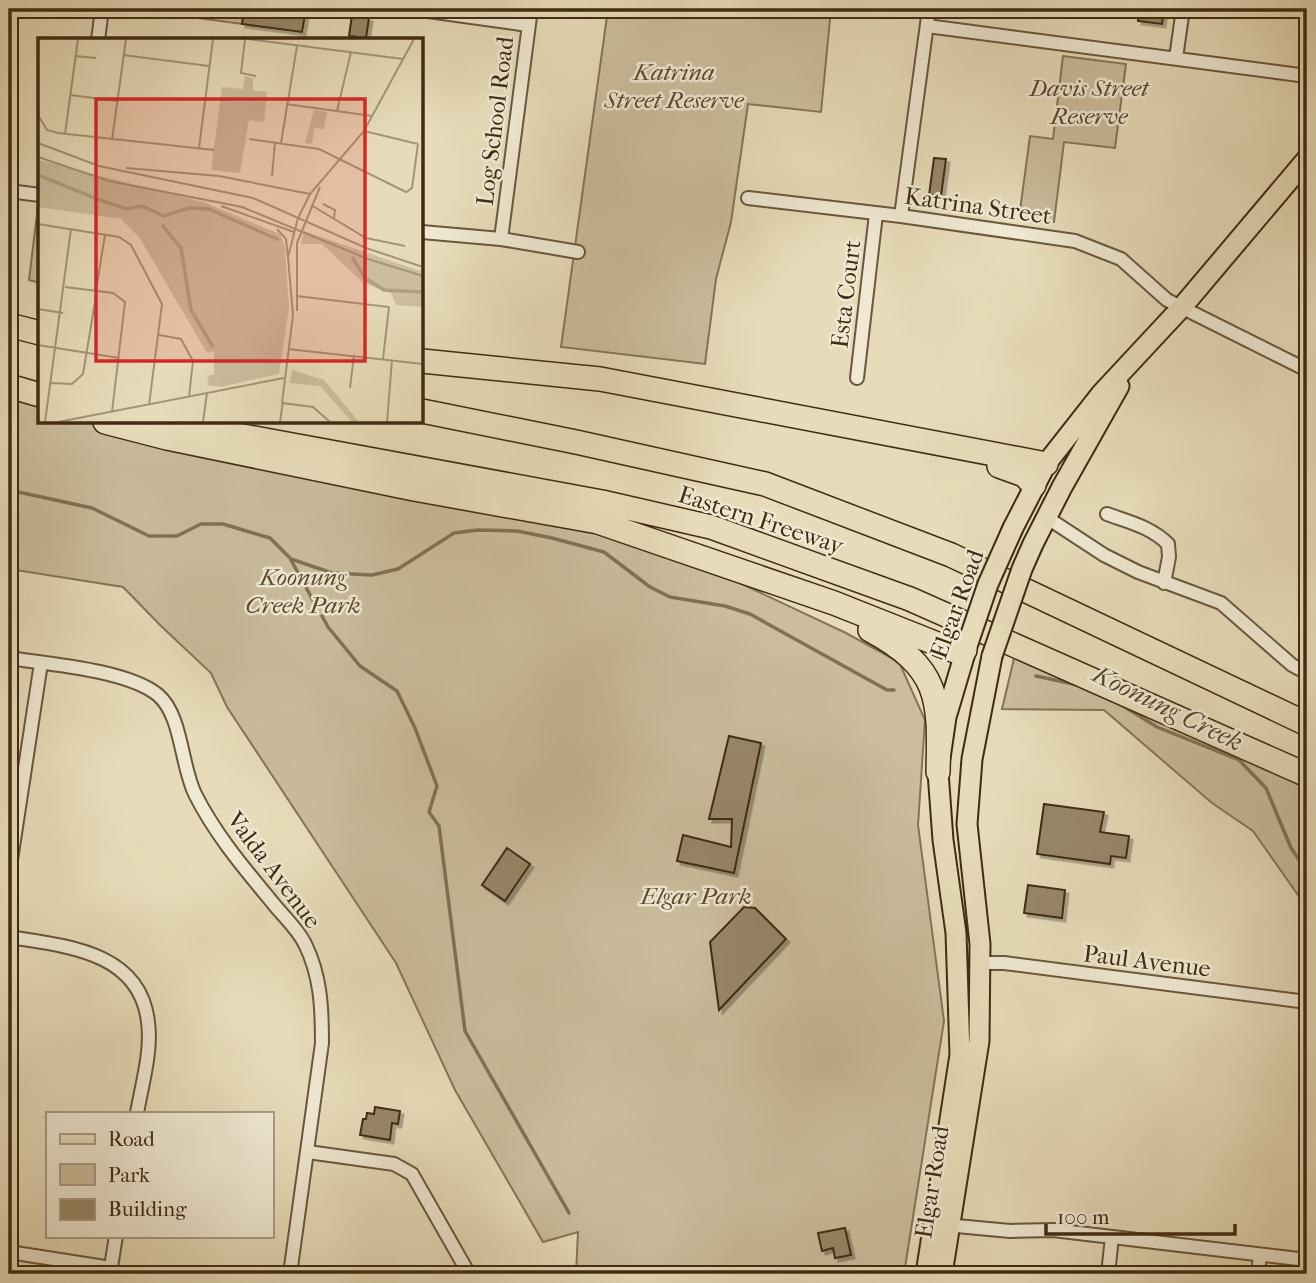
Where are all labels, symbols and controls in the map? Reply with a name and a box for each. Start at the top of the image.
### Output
street label: Log School Road [471,34,519,207]
inset map [38,38,424,424]
park label: Katrina Street Reserve [603,58,745,114]
park label: Davis Street Reserve [1027,74,1150,130]
street label: Katrina Street [903,182,1054,230]
street label: Esta Court [825,238,867,350]
street label: Eastern Freeway [675,480,848,560]
street label: Elgar Road [924,545,990,662]
park label: Koonung Creek Park [245,563,361,619]
water label: Koonung Creek [1086,657,1248,758]
street label: Valda Avenue [221,805,327,934]
park label: Elgar Park [639,882,751,910]
street label: Paul Avenue [1082,939,1212,983]
legend [46,1112,273,1238]
street label: Elgar Road [909,1123,955,1240]
text: Road [108,1127,155,1151]
text: Park [108,1163,150,1187]
scale bar [1046,1192,1236,1236]
text: Building [108,1197,187,1221]
text: 100 m [1057,1205,1110,1229]

